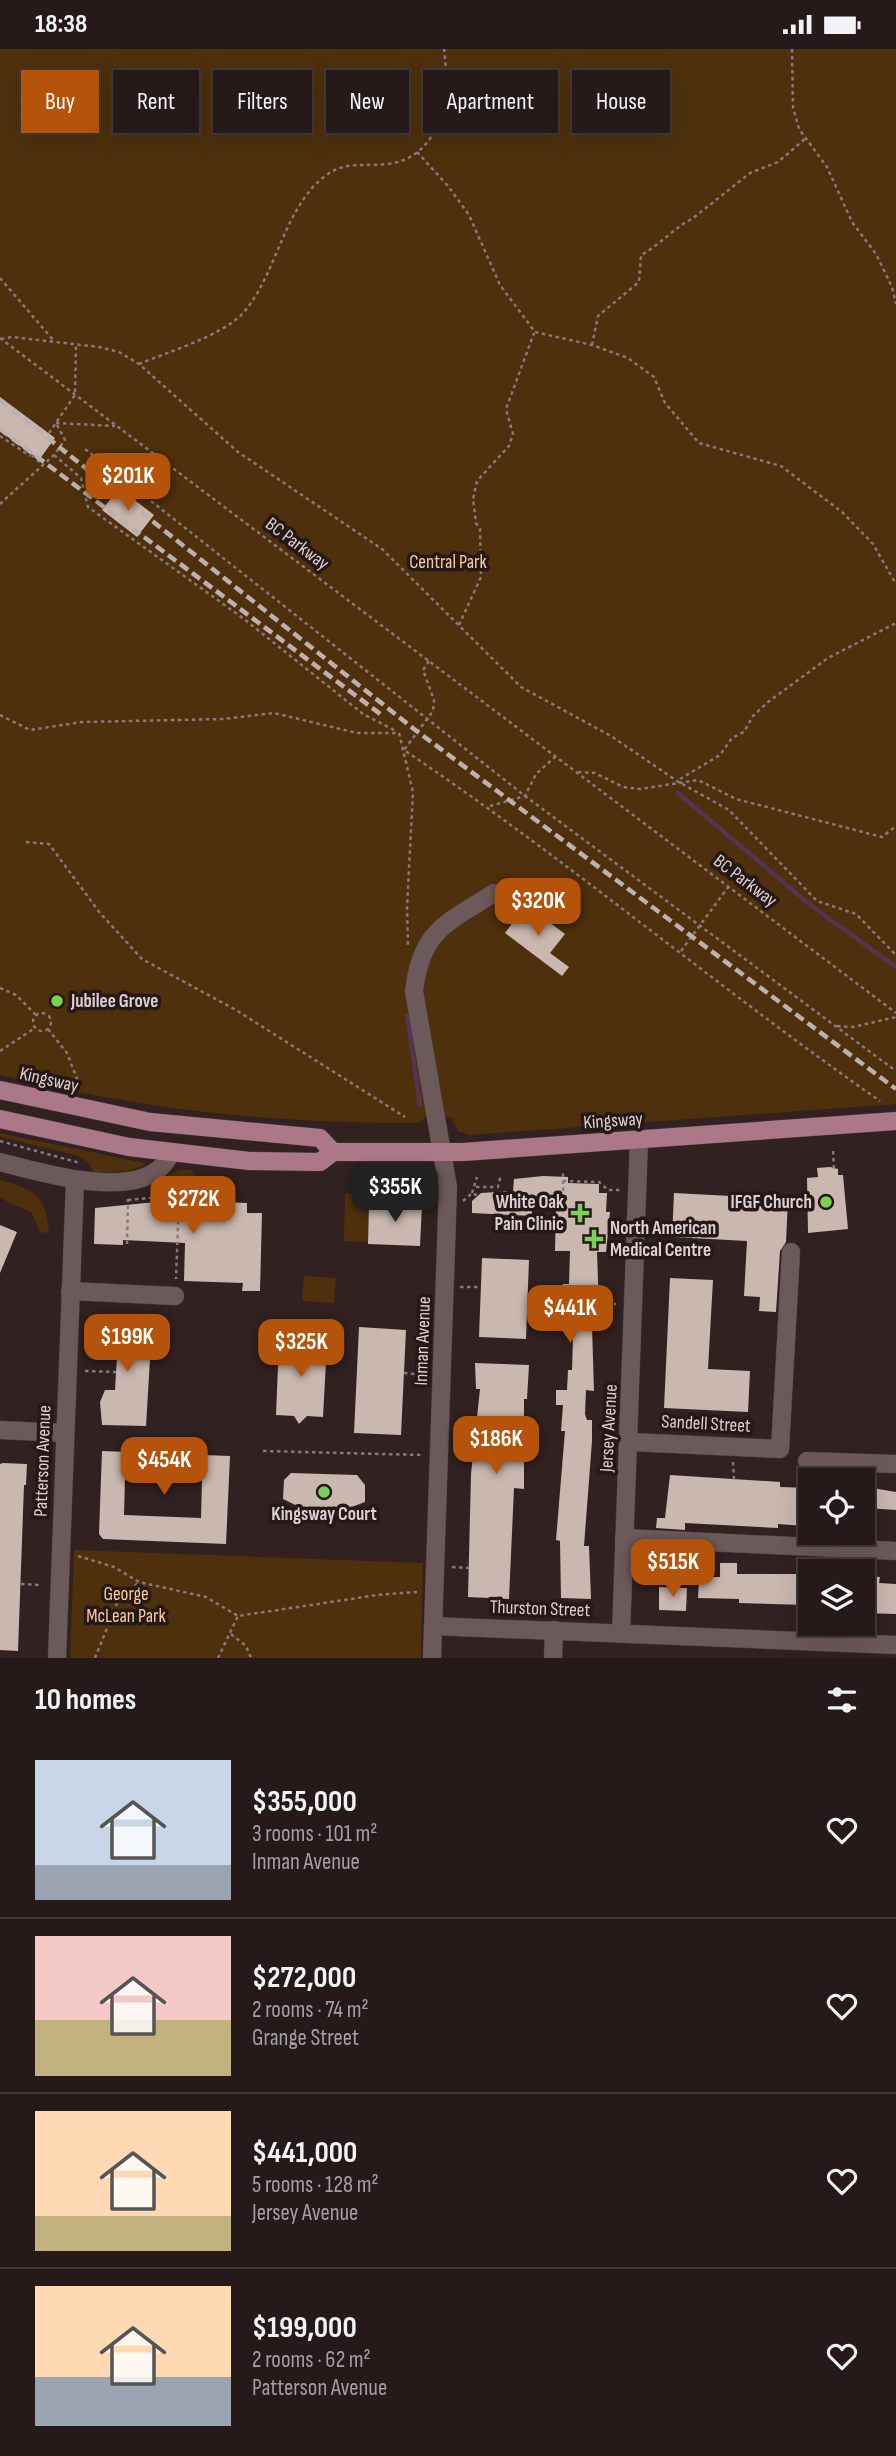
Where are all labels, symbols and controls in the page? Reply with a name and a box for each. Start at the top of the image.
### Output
text: 18:38 [35,9,87,40]
chip: Buy [21,70,99,133]
chip: Rent [113,70,199,133]
chip: Filters [213,70,312,133]
chip: New [326,70,409,133]
chip: Apartment [423,70,558,133]
chip: House [572,70,670,133]
pin: $201K [79,454,177,513]
text: $201K [101,462,155,490]
street label: BC Parkway [261,513,334,576]
park label: Central Park [409,551,488,574]
street label: BC Parkway [709,850,782,913]
pin: $320K [489,879,587,938]
text: $320K [511,887,565,915]
place label: Jubilee Grove [70,990,158,1013]
marker: Jubilee Grove [49,993,65,1009]
street label: Kingsway [17,1062,81,1098]
street label: Kingsway [582,1107,644,1135]
pin: $355K [346,1165,444,1224]
text: $355K [368,1173,422,1201]
pin: $272K [144,1177,242,1236]
text: $272K [166,1185,220,1213]
place label: White Oak Pain Clinic [495,1191,564,1236]
place label: IFGF Church [731,1191,812,1214]
marker: IFGF Church [818,1194,834,1210]
marker: White Oak Pain Clinic [570,1203,590,1223]
place label: North American Medical Centre [610,1217,716,1262]
marker: North American Medical Centre [584,1229,604,1249]
pin: $441K [521,1285,619,1345]
text: $441K [543,1294,597,1322]
street label: Inman Avenue [410,1296,436,1386]
pin: $199K [78,1315,176,1374]
pin: $325K [252,1319,350,1379]
text: $199K [100,1323,154,1351]
text: $325K [274,1328,328,1356]
street label: Jersey Avenue [595,1384,623,1473]
street label: Patterson Avenue [30,1405,56,1517]
street label: Sandell Street [661,1410,751,1438]
pin: $186K [447,1417,545,1476]
text: $186K [469,1425,523,1453]
pin: $454K [115,1437,213,1497]
text: $454K [137,1446,191,1474]
map controls [798,1468,875,1636]
button: locate [798,1468,875,1545]
marker: Kingsway Court [316,1484,332,1500]
place label: Kingsway Court [271,1503,377,1526]
pin: $515K [624,1539,722,1599]
text: $515K [647,1548,699,1576]
button: layers [798,1559,875,1636]
park label: George McLean Park [86,1583,167,1628]
street label: Thurston Street [489,1596,591,1622]
icon: filters [823,1681,861,1719]
text: 10 homes [35,1682,136,1718]
text: $355,000 [252,1784,357,1820]
icon: home [91,1788,175,1872]
icon: heart [823,1811,861,1849]
text: 3 rooms · 101 m² [252,1820,377,1848]
text: Inman Avenue [252,1848,360,1876]
text: $272,000 [252,1960,356,1996]
icon: home [91,1964,175,2048]
icon: heart [823,1987,861,2025]
text: 2 rooms · 74 m² [252,1996,369,2024]
text: Grange Street [252,2024,359,2052]
text: $441,000 [252,2135,357,2171]
icon: home [91,2139,175,2223]
icon: heart [823,2162,861,2200]
text: 5 rooms · 128 m² [252,2171,379,2199]
text: Jersey Avenue [252,2199,358,2227]
text: $199,000 [252,2310,357,2346]
icon: home [91,2314,175,2398]
icon: heart [823,2337,861,2375]
text: 2 rooms · 62 m² [252,2346,371,2374]
text: Patterson Avenue [252,2374,387,2402]

